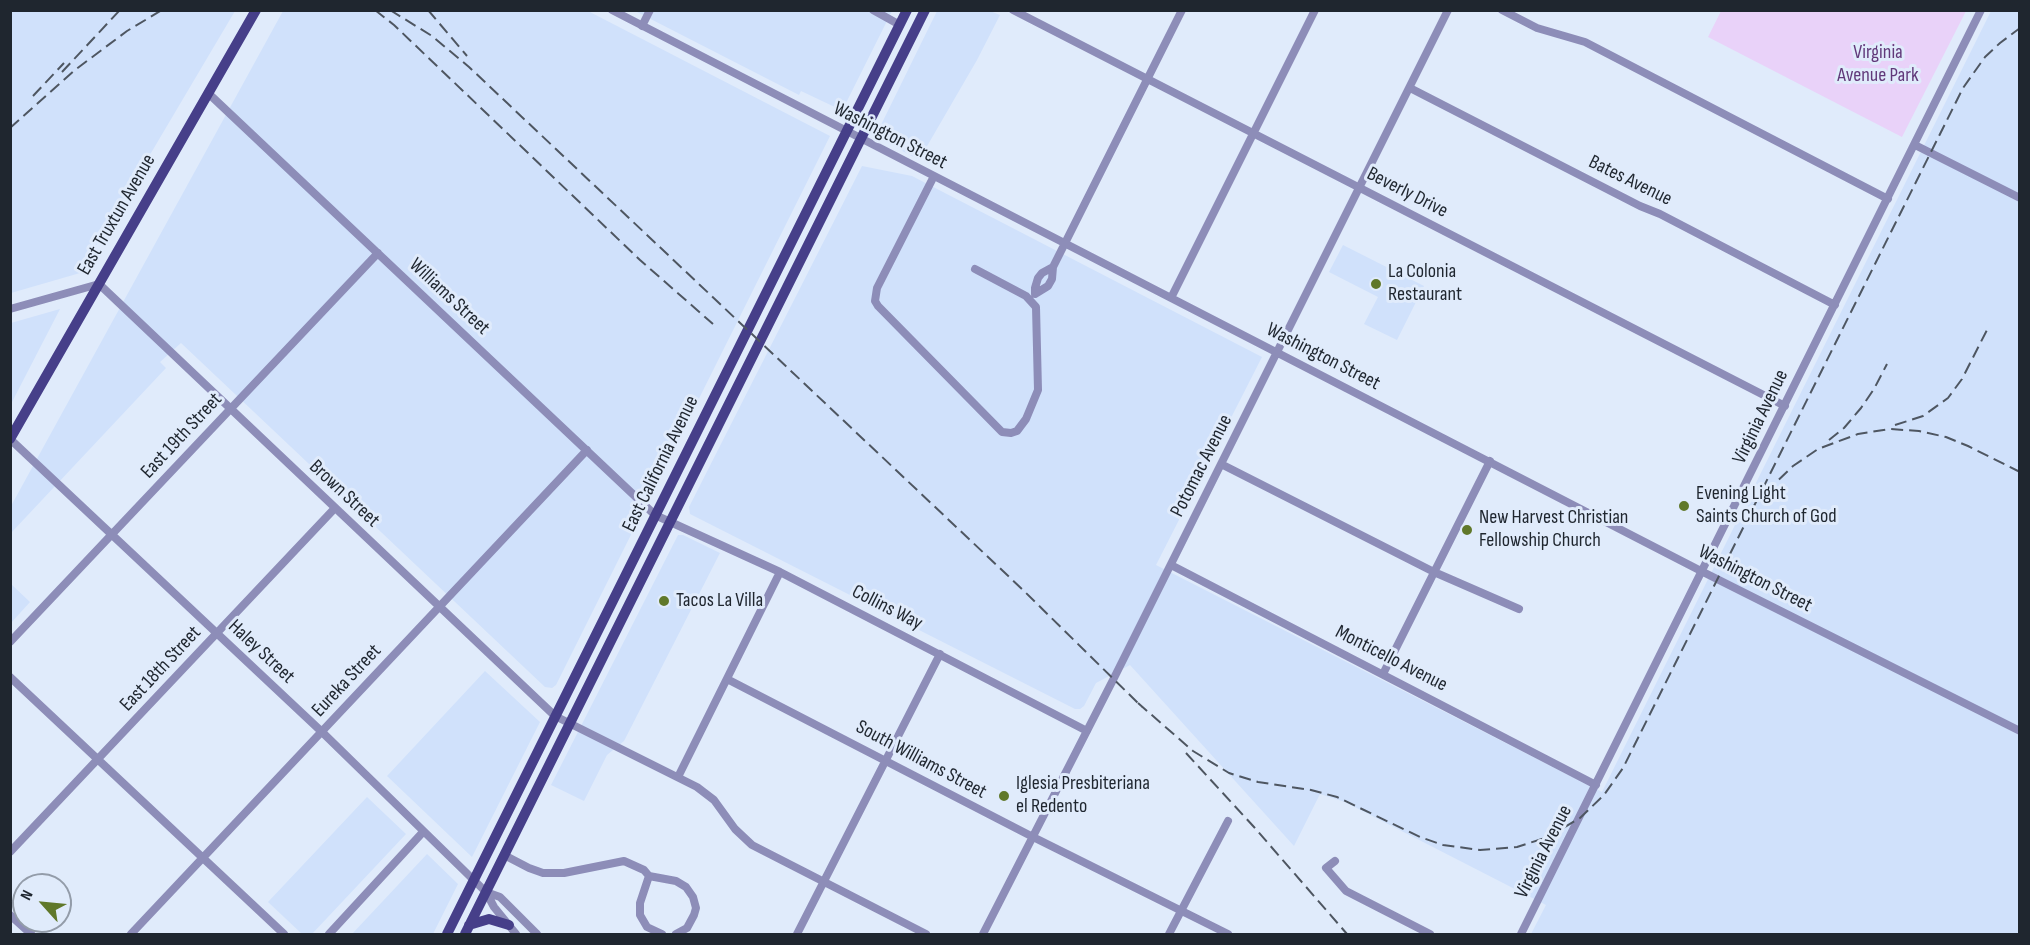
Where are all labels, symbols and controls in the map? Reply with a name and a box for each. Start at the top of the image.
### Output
park label: Virginia Avenue Park [1837,41,1919,88]
street label: Washington Street [829,97,951,175]
street label: East Truxtun Avenue [73,150,161,280]
street label: Bates Avenue [1584,151,1676,211]
street label: Beverly Drive [1362,162,1452,224]
street label: Williams Street [404,254,494,340]
place label: La Colonia Restaurant [1388,260,1462,307]
marker: La Colonia Restaurant [1369,277,1383,291]
street label: Washington Street [1262,318,1384,396]
street label: Virginia Avenue [1728,366,1794,468]
street label: East 19th Street [136,388,228,484]
street label: East California Avenue [618,392,704,536]
street label: Potomac Avenue [1166,411,1238,521]
street label: Brown Street [304,455,384,533]
place label: Evening Light Saints Church of God [1696,482,1837,529]
marker: Evening Light Saints Church of God [1677,499,1691,513]
place label: New Harvest Christian Fellowship Church [1479,506,1628,553]
marker: New Harvest Christian Fellowship Church [1460,523,1474,537]
street label: Washington Street [1694,540,1816,618]
street label: Collins Way [848,580,926,636]
place label: Tacos La Villa [676,589,763,613]
marker: Tacos La Villa [657,594,671,608]
street label: Haley Street [223,615,299,689]
street label: East 18th Street [115,621,207,717]
street label: Monticello Avenue [1331,621,1451,697]
street label: Eureka Street [307,640,387,722]
street label: South Williams Street [852,715,990,805]
place label: Iglesia Presbiteriana el Redento [1016,772,1150,819]
marker: Iglesia Presbiteriana el Redento [997,789,1011,803]
street label: Virginia Avenue [1510,801,1578,903]
north arrow [12,873,72,933]
text: N [17,887,38,904]

